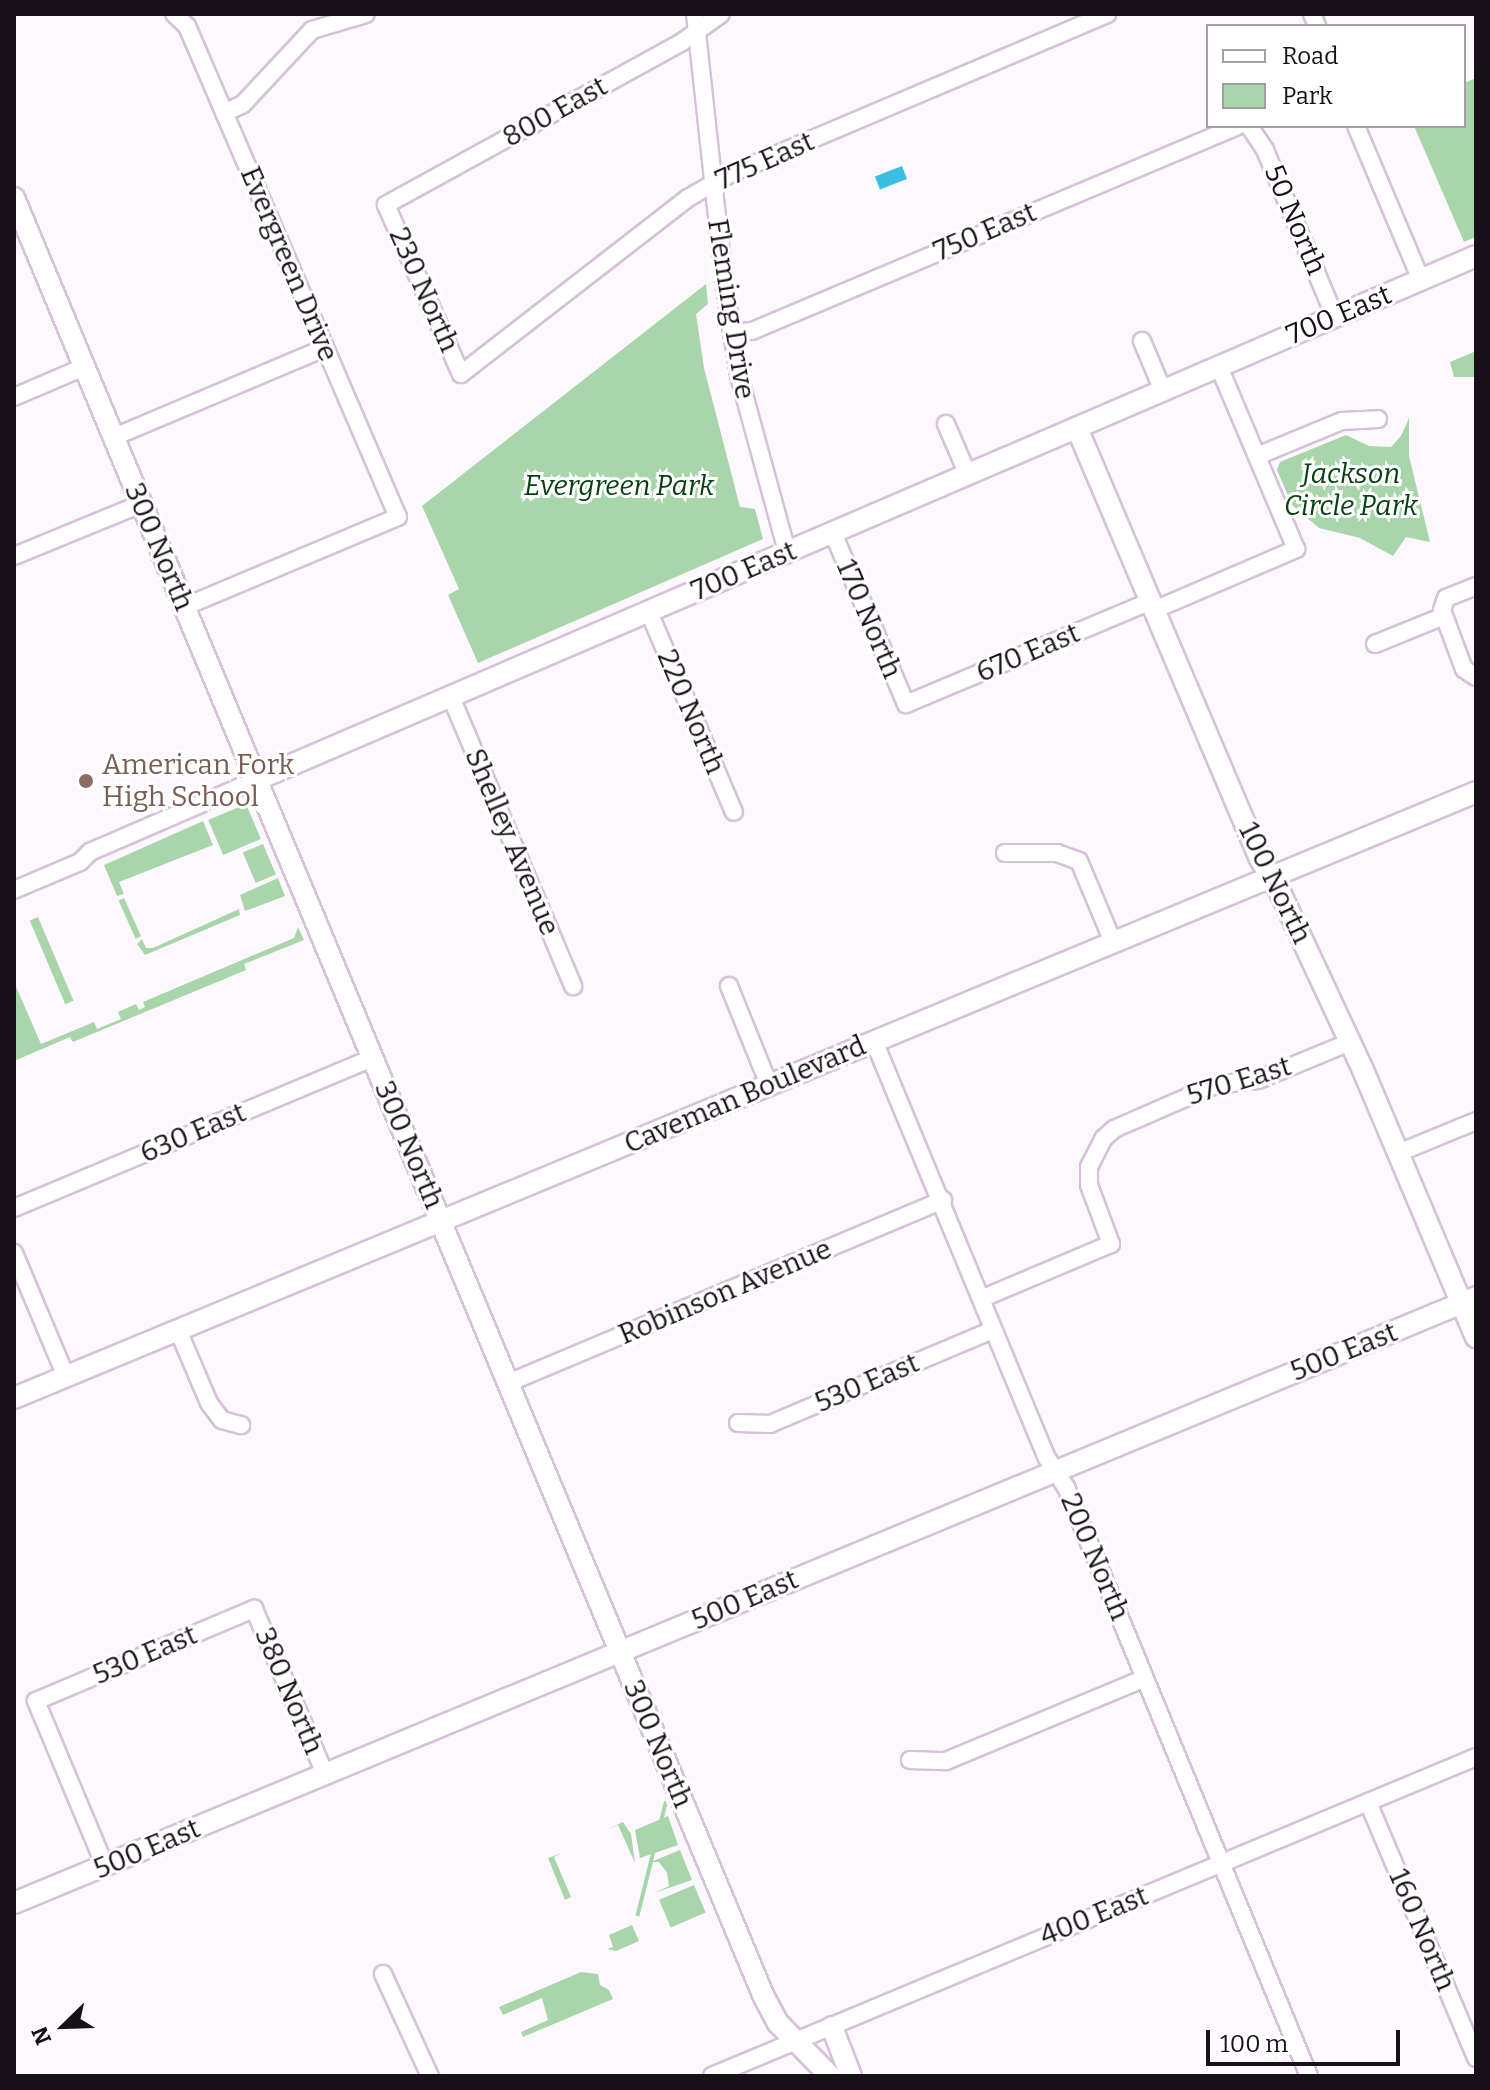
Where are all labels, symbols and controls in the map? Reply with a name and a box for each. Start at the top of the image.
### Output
legend [1206,24,1466,128]
text: Road [1282,42,1338,70]
street label: 800 East [497,70,613,154]
text: Park [1282,82,1333,110]
street label: 775 East [711,125,819,197]
street label: 50 North [1257,160,1333,280]
street label: Evergreen Drive [233,162,345,366]
street label: 750 East [929,195,1041,269]
street label: Fleming Drive [700,217,762,401]
street label: 230 North [382,223,466,357]
street label: 700 East [1281,278,1397,352]
park label: Jackson Circle Park [1284,457,1418,523]
park label: Evergreen Park [524,469,714,503]
street label: 300 North [117,478,201,616]
street label: 700 East [686,534,802,608]
street label: 170 North [829,555,909,683]
street label: 670 East [971,616,1085,690]
street label: 220 North [650,645,732,779]
street label: Shelley Avenue [458,744,566,940]
place label: American Fork High School [102,748,294,814]
marker: American Fork High School [77,772,95,790]
street label: 100 North [1231,817,1319,949]
street label: Caveman Boulevard [619,1029,871,1161]
street label: 570 East [1183,1049,1295,1113]
street label: 300 North [367,1076,451,1214]
street label: 630 East [135,1096,251,1170]
street label: Robinson Avenue [614,1232,836,1352]
street label: 500 East [1286,1315,1402,1389]
street label: 530 East [810,1346,924,1420]
street label: 200 North [1053,1489,1137,1625]
street label: 500 East [687,1563,803,1637]
street label: 530 East [88,1618,202,1692]
street label: 380 North [247,1623,331,1759]
street label: 300 North [616,1675,700,1813]
street label: 500 East [89,1812,205,1886]
street label: 160 North [1381,1864,1463,1996]
street label: 400 East [1035,1879,1153,1953]
north arrow [24,1986,104,2066]
scale bar [1210,2014,1404,2064]
text: N [26,2022,57,2049]
text: 100 m [1220,2030,1288,2058]

